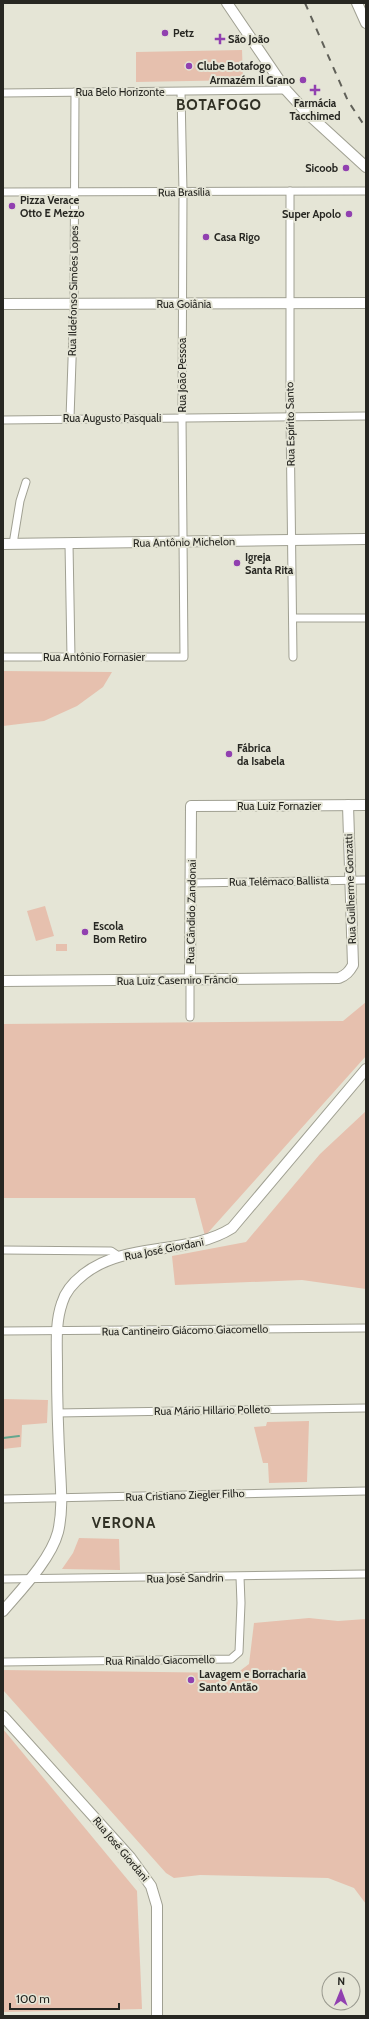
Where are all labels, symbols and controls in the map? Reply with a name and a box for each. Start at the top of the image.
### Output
place label: Petz [173,26,195,40]
marker: Petz [160,28,170,38]
place label: São João [228,32,270,46]
marker: São João [215,34,225,44]
place label: Clube Botafogo [197,59,271,73]
marker: Clube Botafogo [184,61,194,71]
place label: Armazém Il Grano [210,73,295,87]
marker: Armazém Il Grano [298,75,308,85]
street label: Rua Belo Horizonte [75,85,165,99]
marker: Farmácia Tacchimed [310,85,320,95]
district label: BOTAFOGO [176,96,262,114]
place label: Farmácia Tacchimed [289,96,341,123]
place label: Sicoob [305,161,338,175]
marker: Sicoob [341,163,351,173]
street label: Rua Brasília [158,185,211,199]
place label: Pizza Verace Otto E Mezzo [20,193,85,220]
marker: Pizza Verace Otto E Mezzo [7,201,17,211]
place label: Super Apolo [282,207,341,221]
marker: Super Apolo [344,209,354,219]
street label: Rua Ildefonso Simões Lopes [65,225,81,356]
place label: Casa Rigo [214,230,260,244]
marker: Casa Rigo [201,232,211,242]
street label: Rua Goiânia [157,297,212,311]
street label: Rua João Pessoa [175,337,189,412]
street label: Rua Espírito Santo [282,382,298,466]
street label: Rua Augusto Pasquali [63,411,161,425]
street label: Rua Antônio Michelon [133,534,235,550]
place label: Igreja Santa Rita [245,550,294,577]
marker: Igreja Santa Rita [232,558,242,568]
street label: Rua Antônio Fornasier [43,650,145,664]
place label: Fábrica da Isabela [237,741,285,768]
marker: Fábrica da Isabela [224,749,234,759]
street label: Rua Luiz Fornazier [237,799,322,813]
street label: Rua Guilherme Gonzatti [341,834,359,944]
street label: Rua Cândido Zandonai [183,860,199,964]
street label: Rua Telêmaco Ballista [229,873,330,889]
place label: Escola Bom Retiro [93,919,147,946]
marker: Escola Bom Retiro [80,927,90,937]
street label: Rua Luiz Casemiro Frâncio [117,972,237,988]
street label: Rua José Giordani [123,1234,205,1264]
street label: Rua Cantineiro Giácomo Giacomello [102,1322,268,1338]
street label: Rua Mário Hillario Polleto [154,1402,270,1418]
street label: Rua Cristiano Ziegler Filho [125,1486,245,1504]
district label: VERONA [92,1514,156,1532]
street label: Rua José Sandrin [146,1570,224,1586]
street label: Rua Rinaldo Giacomello [105,1652,215,1668]
place label: Lavagem e Borracharia Santo Antão [199,1667,307,1694]
marker: Lavagem e Borracharia Santo Antão [186,1675,196,1685]
street label: Rua José Giordani [90,1814,152,1884]
north arrow [321,1971,361,2011]
text: N [337,1974,345,1988]
scale bar [10,1985,119,2011]
text: 100 m [16,1991,50,2006]

